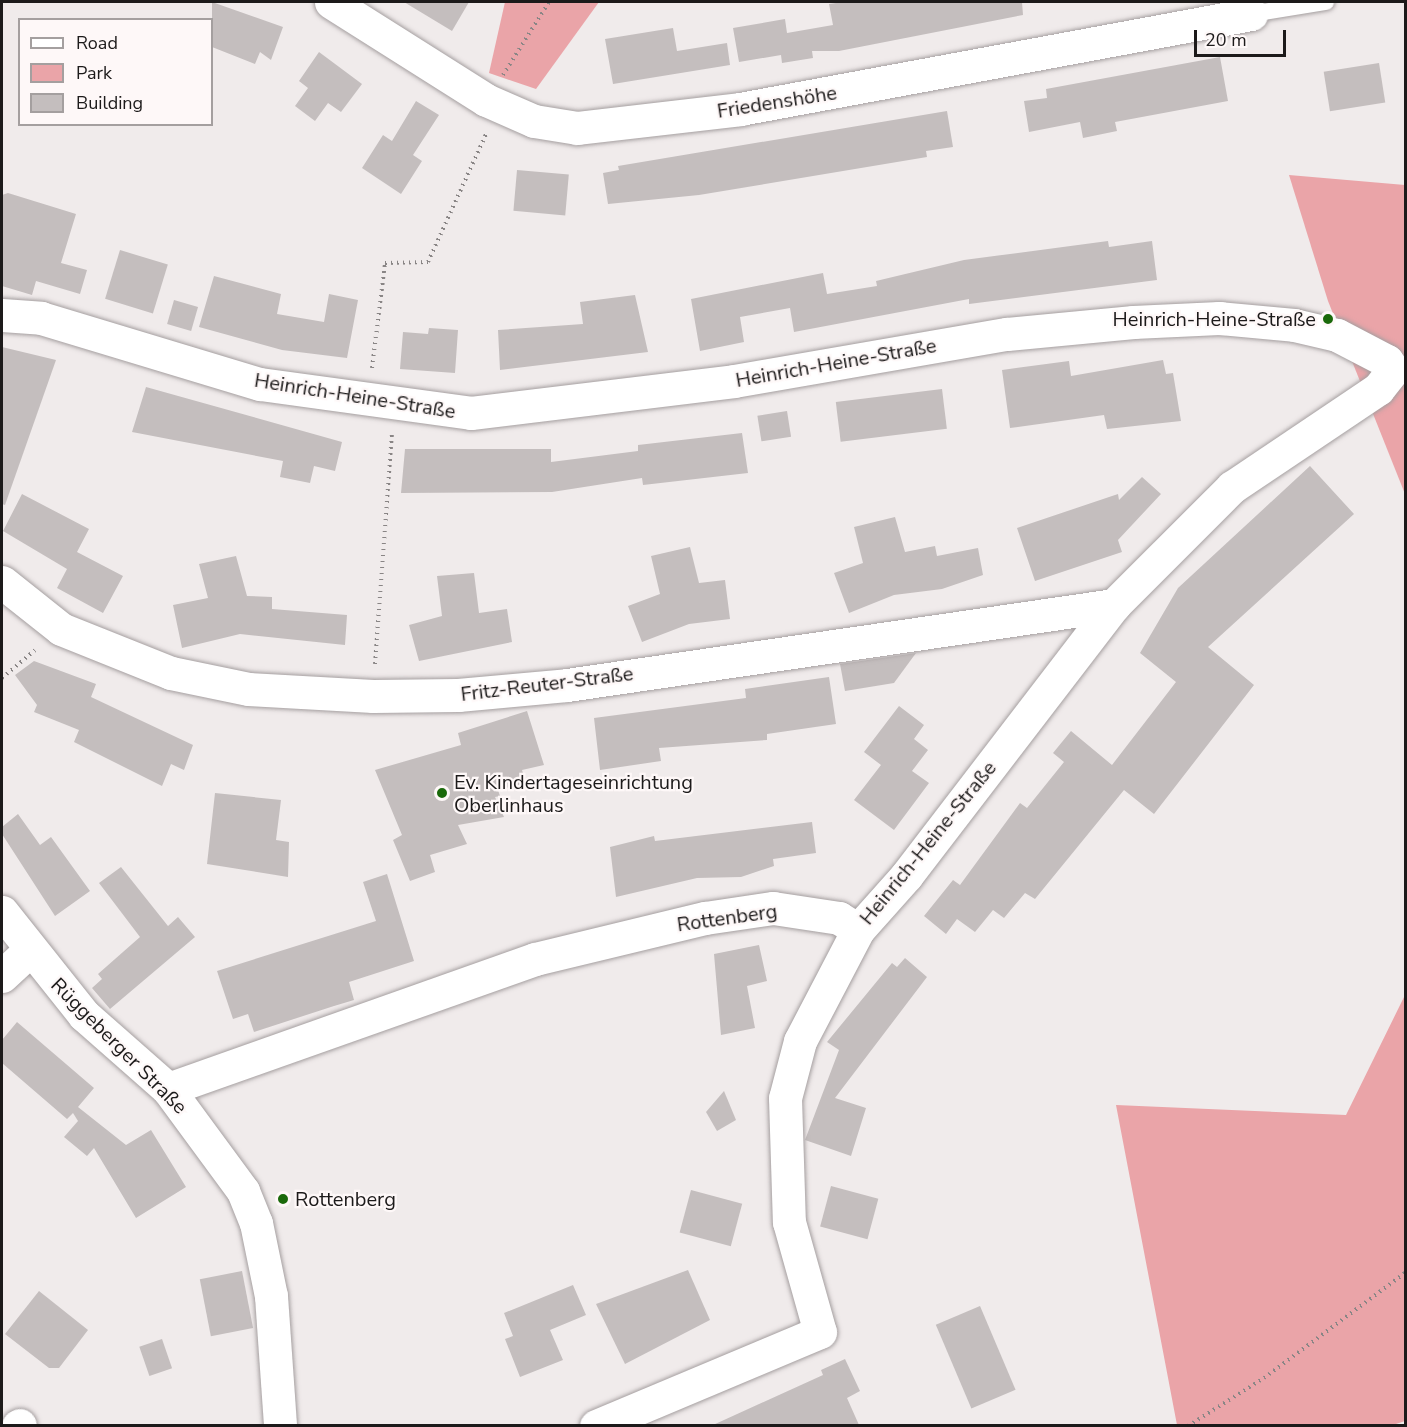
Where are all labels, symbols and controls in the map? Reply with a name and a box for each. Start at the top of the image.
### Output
legend [18,18,213,126]
scale bar [1197,18,1288,56]
text: 20 m [1205,28,1247,52]
text: Road [76,31,118,55]
text: Park [76,61,112,85]
street label: Friedenshöhe [715,81,839,123]
text: Building [76,91,143,115]
place label: Heinrich-Heine-Straße [1113,307,1316,331]
marker: Heinrich-Heine-Straße [1321,312,1335,326]
street label: Heinrich-Heine-Straße [734,334,938,392]
street label: Heinrich-Heine-Straße [253,368,457,424]
street label: Fritz-Reuter-Straße [459,662,635,706]
street label: Heinrich-Heine-Straße [855,756,1001,930]
place label: Ev. Kindertageseinrichtung Oberlinhaus [454,770,693,817]
marker: Ev. Kindertageseinrichtung Oberlinhaus [435,786,449,800]
street label: Rottenberg [675,899,779,937]
street label: Rüggeberger Straße [46,973,192,1119]
place label: Rottenberg [295,1187,396,1211]
marker: Rottenberg [276,1192,290,1206]

